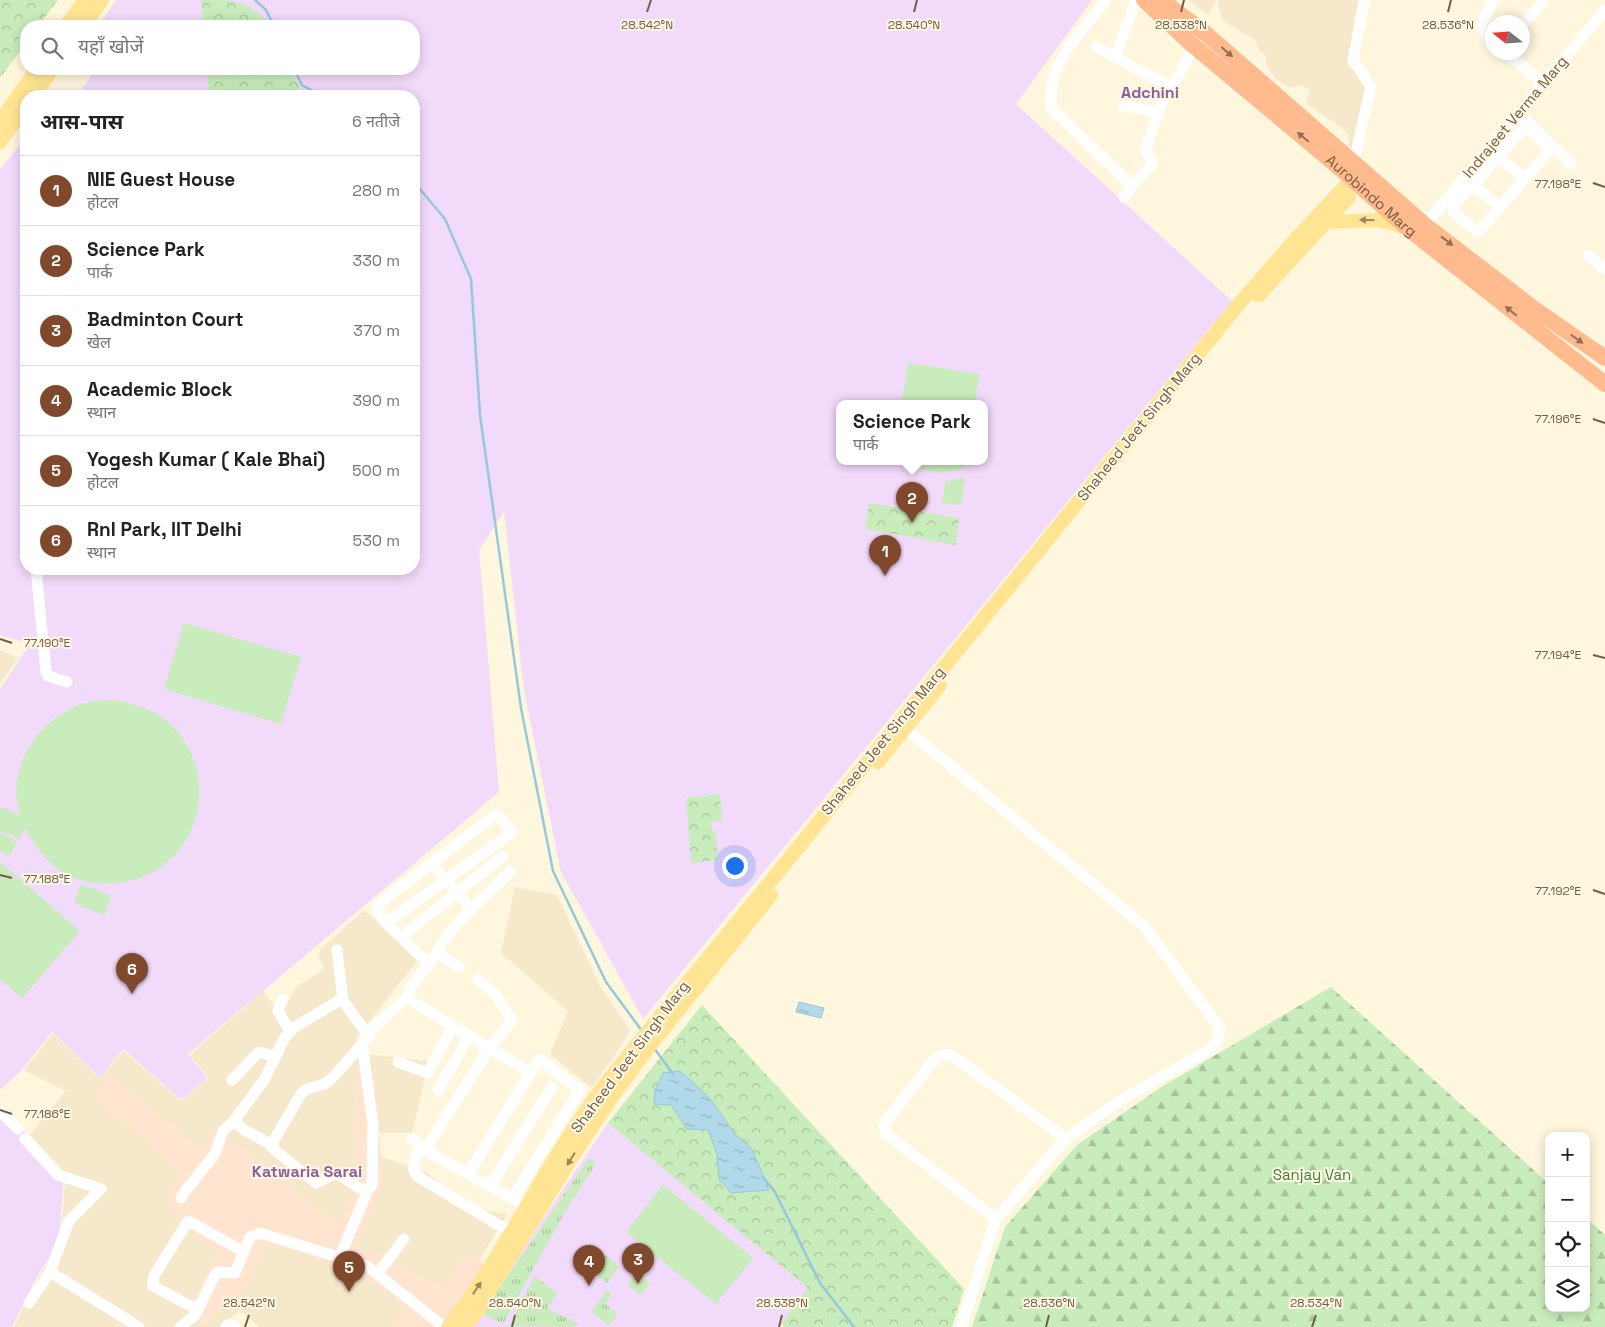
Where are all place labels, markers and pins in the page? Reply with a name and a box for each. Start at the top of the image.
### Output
pin: 2 [896,482,928,523]
pin: 1 [869,535,901,576]
pin: 6 [116,953,148,994]
pin: 3 [622,1243,654,1284]
pin: 4 [573,1245,605,1286]
pin: 5 [333,1251,365,1292]

